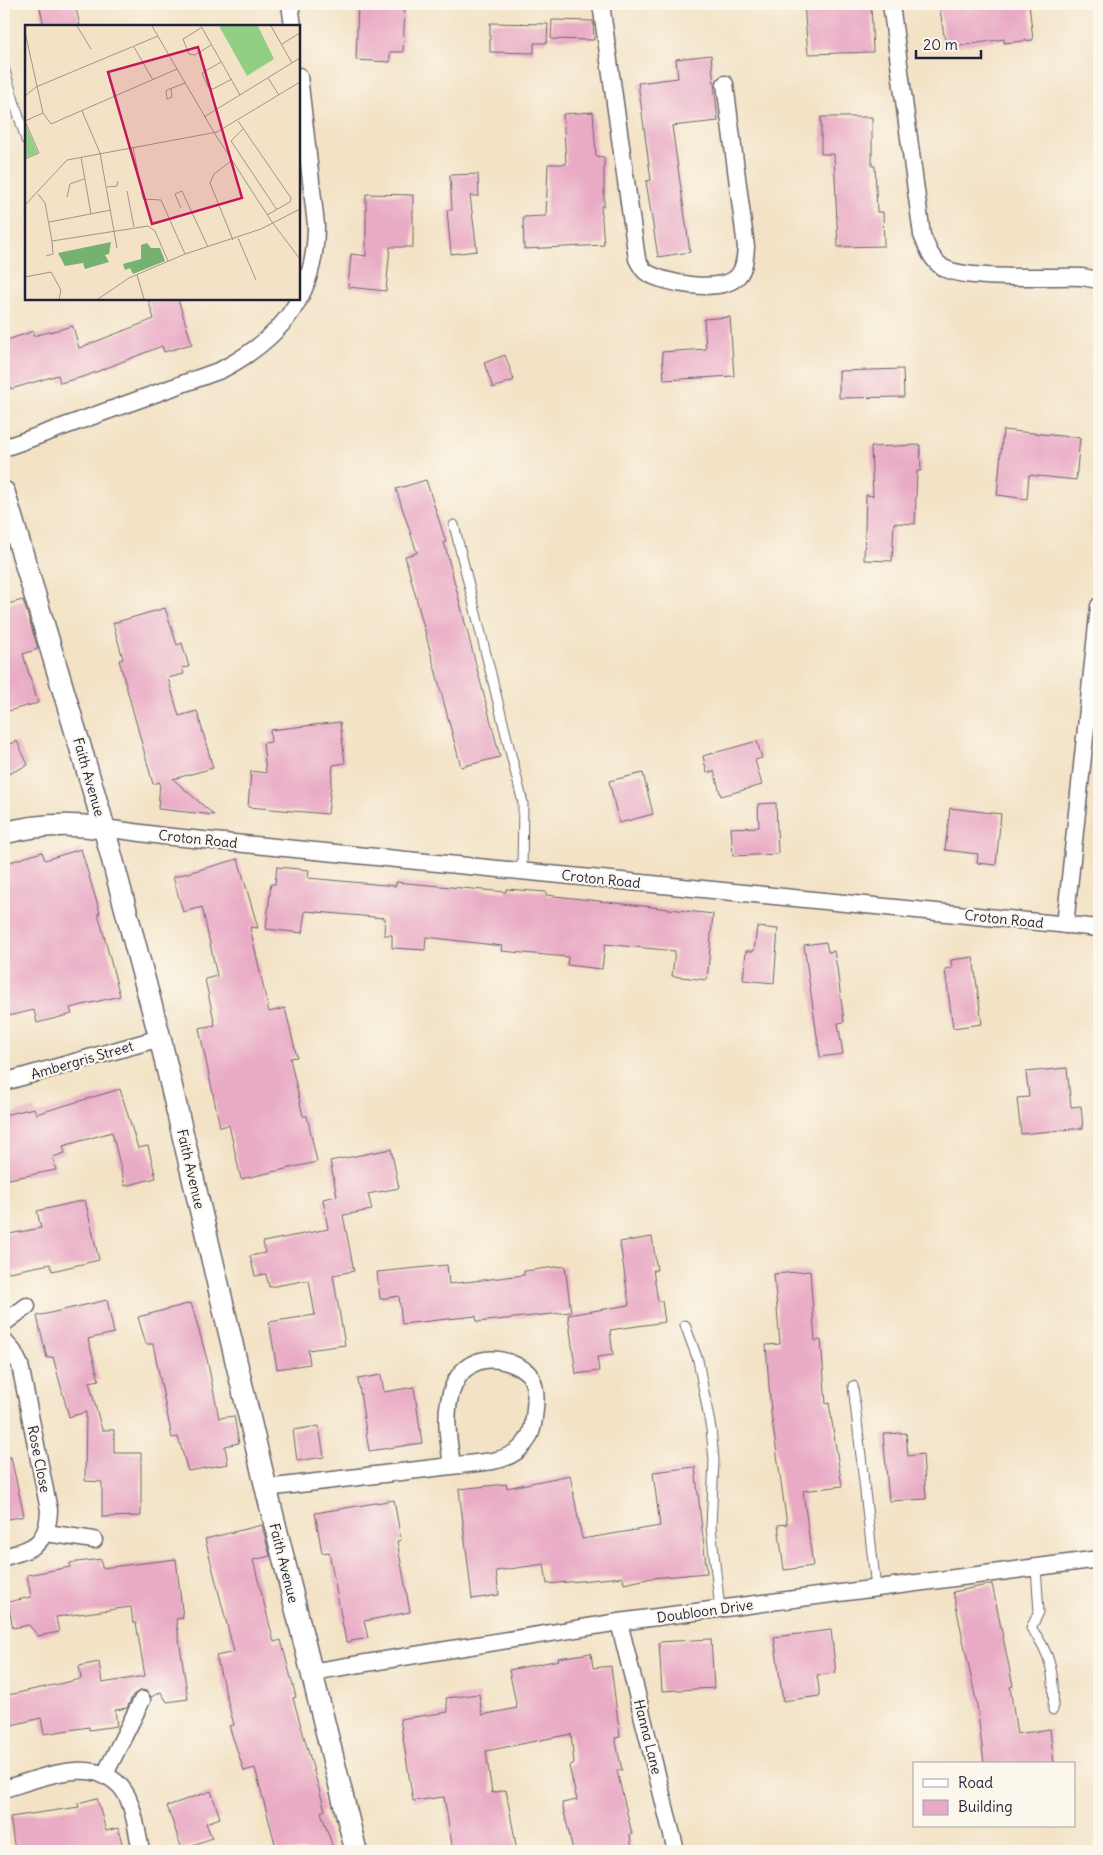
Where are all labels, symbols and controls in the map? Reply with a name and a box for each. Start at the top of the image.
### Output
inset map [25,25,300,300]
scale bar [916,28,980,60]
text: 20 m [923,35,958,54]
street label: Faith Avenue [69,735,109,819]
street label: Croton Road [158,826,238,852]
street label: Croton Road [561,866,641,892]
street label: Croton Road [964,906,1044,932]
street label: Ambergris Street [29,1037,136,1083]
street label: Faith Avenue [173,1127,209,1211]
street label: Rose Close [24,1424,54,1494]
street label: Faith Avenue [265,1521,303,1605]
street label: Doubloon Drive [656,1595,754,1627]
street label: Hanna Lane [630,1698,666,1776]
legend [913,1762,1076,1828]
text: Road [958,1773,993,1792]
text: Building [958,1797,1013,1816]

